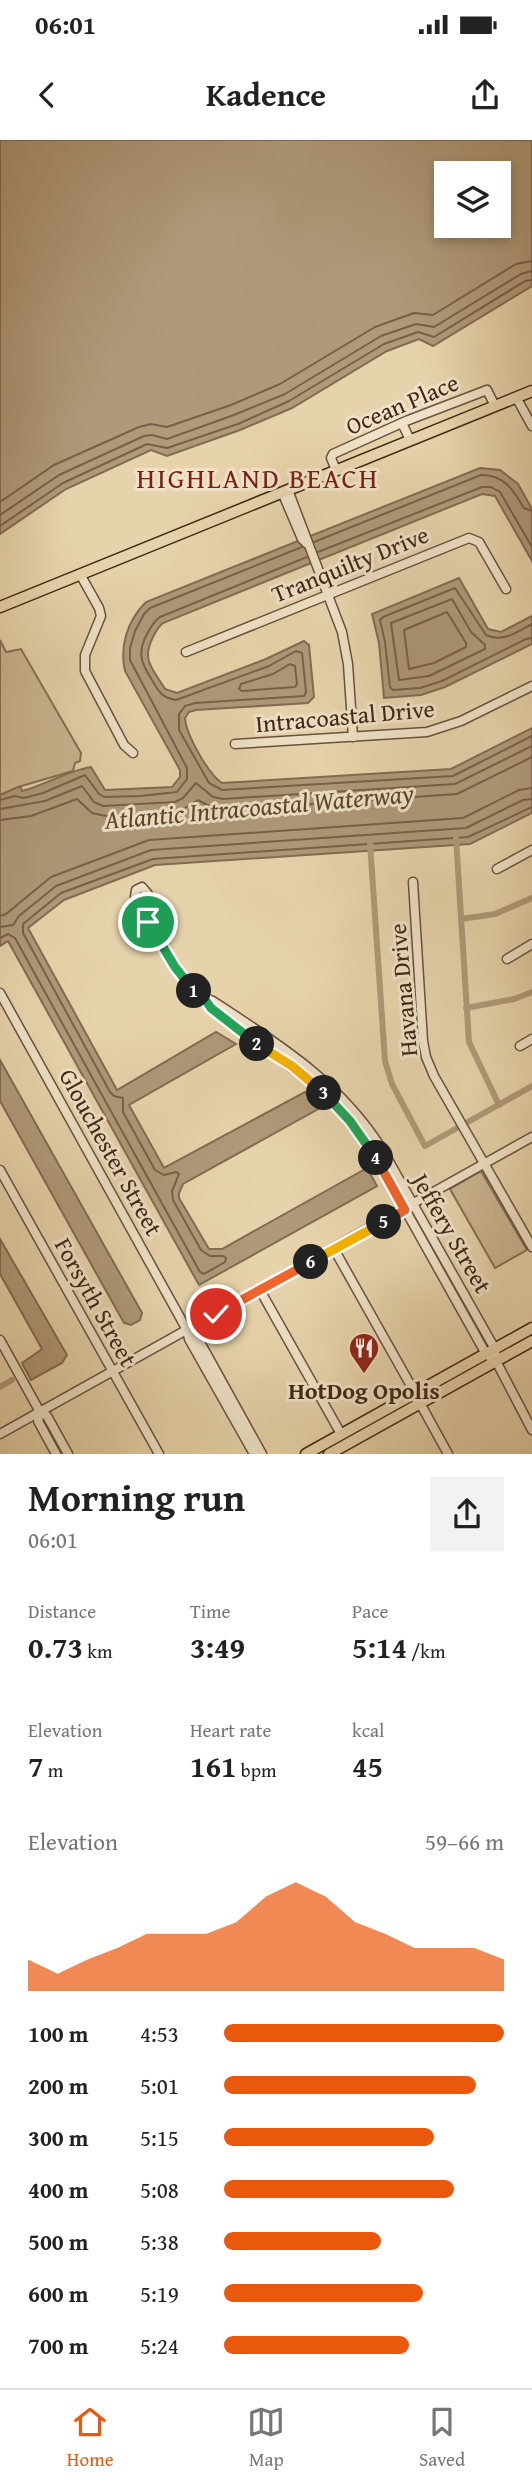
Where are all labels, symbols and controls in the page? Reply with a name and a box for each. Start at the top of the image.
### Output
text: 06:01 [35,5,96,44]
text: Kadence [206,71,326,118]
icon: back [28,76,66,114]
icon: share [466,76,504,114]
map controls [434,161,511,238]
button: layers [434,161,511,238]
street label: Ocean Place [340,365,464,443]
district label: HIGHLAND BEACH [137,457,379,498]
street label: Tranquilty Drive [266,517,434,611]
street label: Intracoastal Drive [254,691,436,741]
water label: Atlantic Intracoastal Waterway [102,773,415,839]
pin [118,892,178,952]
icon: arrive [129,903,167,941]
street label: Havana Drive [380,922,426,1058]
pin: 1 [176,974,212,1008]
text: 1 [189,976,198,1004]
pin: 2 [240,1026,274,1062]
text: 2 [252,1029,261,1057]
street label: Glouchester Street [51,1062,172,1242]
pin: 3 [306,1076,342,1110]
text: 3 [319,1078,328,1106]
pin: 4 [358,1140,394,1176]
text: 4 [371,1143,380,1171]
street label: Jeffery Street [402,1164,501,1300]
pin: 5 [366,1204,402,1240]
text: 5 [379,1207,388,1235]
street label: Forsyth Street [46,1231,146,1373]
pin: 6 [294,1244,328,1280]
text: 6 [306,1247,315,1275]
pin [186,1284,246,1344]
icon: check [197,1295,235,1333]
restaurant icon: HotDog Opolis [347,1331,381,1375]
place label: HotDog Opolis [288,1373,440,1408]
text: Morning run [28,1469,245,1525]
button: share [430,1477,504,1551]
text: 06:01 [28,1523,78,1556]
text: Distance [28,1597,96,1625]
text: Time [190,1597,230,1625]
text: Pace [352,1597,389,1625]
text: 0.73 [28,1625,83,1669]
text: 3:49 [190,1625,245,1669]
text: 5:14 [352,1625,407,1669]
text: km [83,1637,112,1665]
text: /km [407,1637,445,1665]
text: Elevation [28,1716,102,1744]
text: Heart rate [190,1716,271,1744]
text: kcal [352,1716,384,1744]
text: 7 [28,1744,44,1788]
text: 161 [190,1744,237,1788]
text: 45 [352,1744,383,1788]
text: m [44,1756,63,1784]
text: bpm [237,1756,276,1784]
text: Elevation [28,1825,118,1858]
text: 59–66 m [425,1825,504,1858]
text: 100 m [28,2017,89,2050]
text: 4:53 [140,2017,179,2050]
text: 200 m [28,2069,89,2102]
text: 5:01 [140,2069,179,2102]
text: 300 m [28,2121,89,2154]
text: 5:15 [140,2121,179,2154]
text: 400 m [28,2173,89,2206]
text: 5:08 [140,2173,179,2206]
text: 500 m [28,2225,89,2258]
text: 5:38 [140,2225,179,2258]
text: 600 m [28,2277,89,2310]
text: 5:19 [140,2277,179,2310]
text: 700 m [28,2329,89,2362]
text: 5:24 [140,2329,179,2362]
tab: Home [67,2403,114,2473]
tab: Map [247,2403,285,2473]
tab: Saved [419,2403,465,2473]

